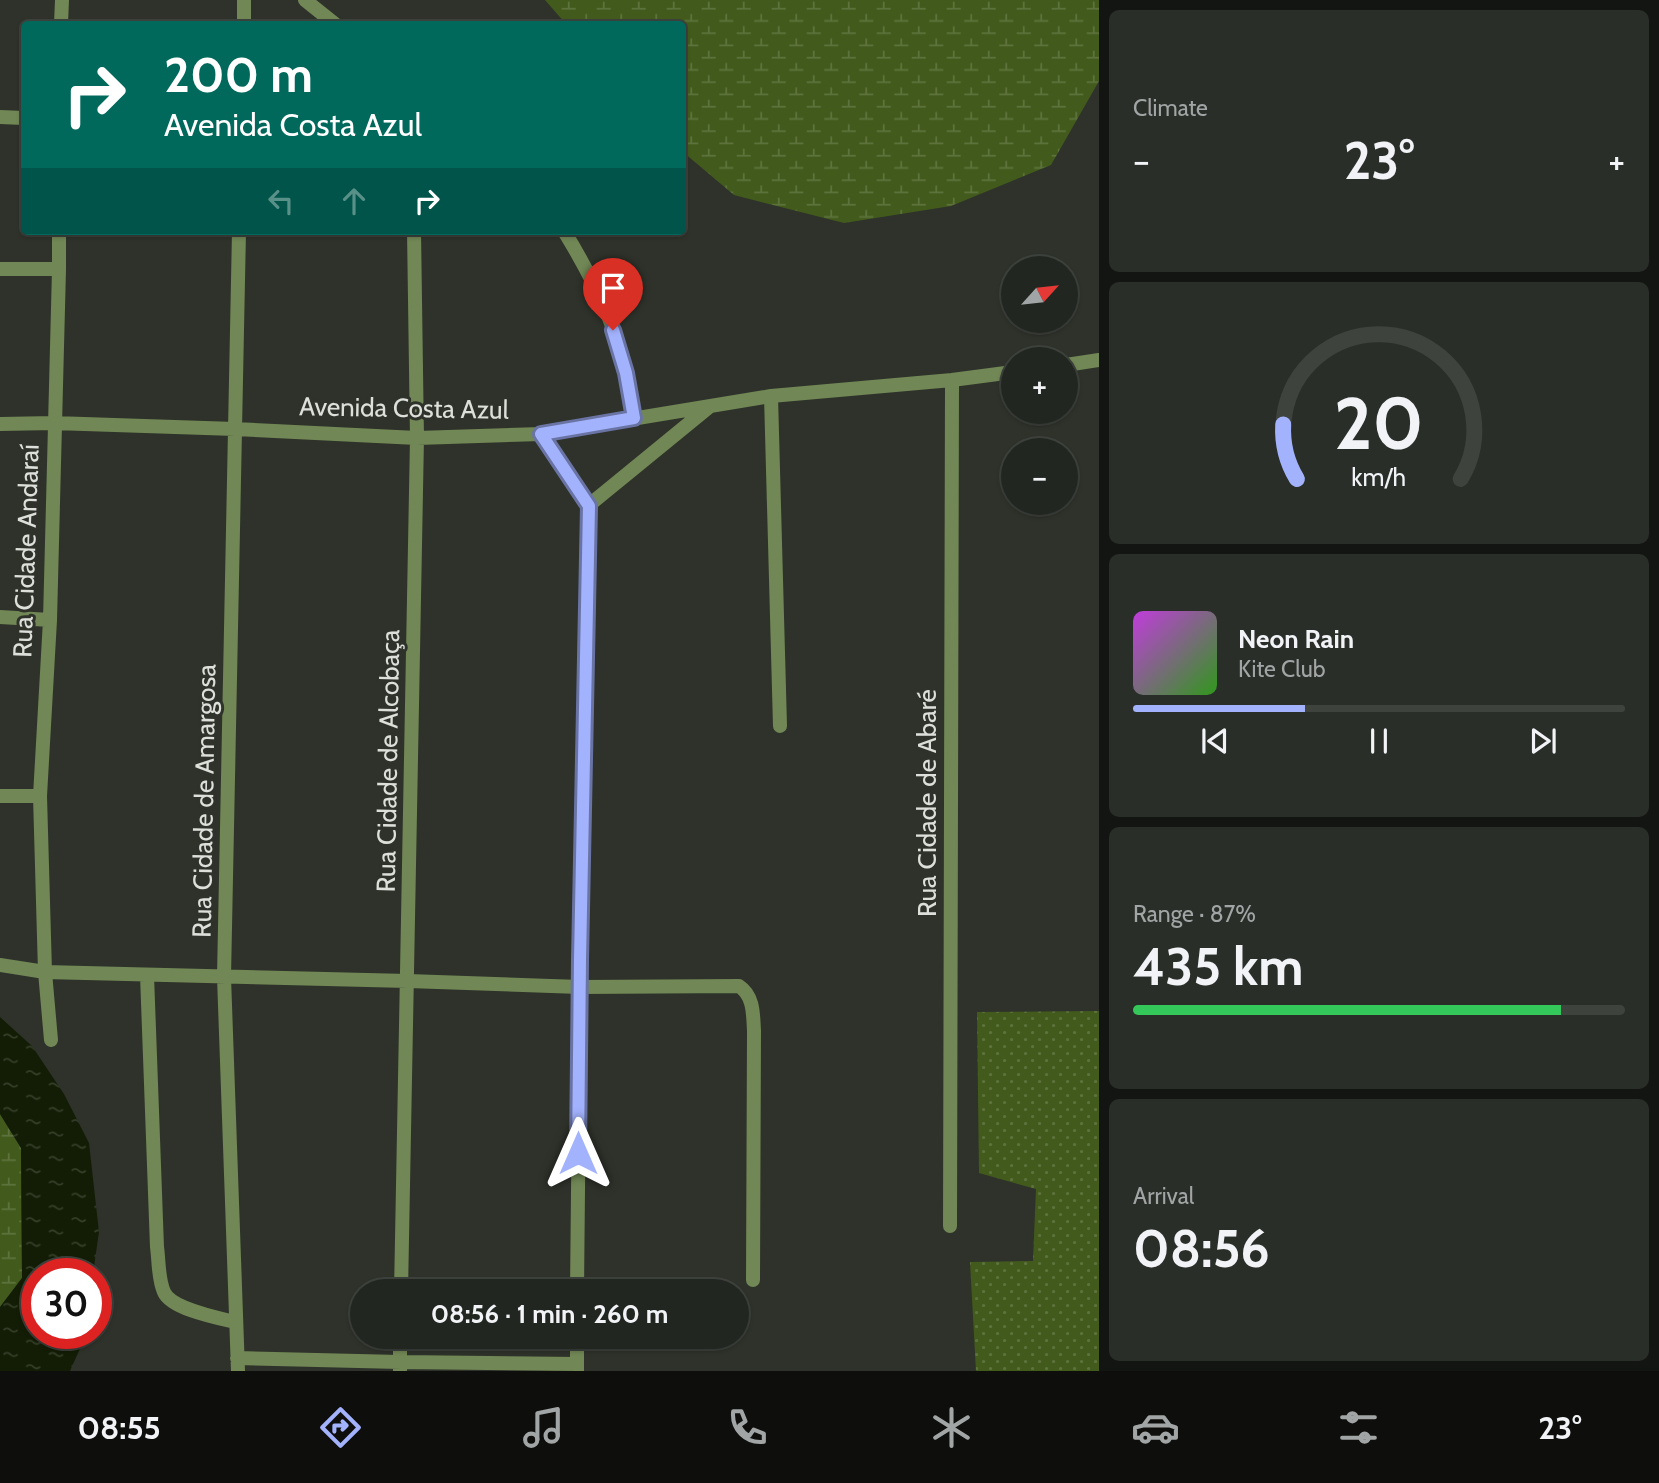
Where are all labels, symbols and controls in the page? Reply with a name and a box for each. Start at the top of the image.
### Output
text: 200 m [164,45,313,104]
icon: right [49,49,140,140]
text: Climate [1133,94,1208,122]
text: Avenida Costa Azul [164,105,422,144]
text: 23° [1344,129,1414,192]
text: − [1133,137,1150,184]
text: + [1608,137,1625,184]
icon: left [262,182,300,220]
icon: ahead [335,182,373,220]
icon: right [408,182,446,220]
north arrow [1001,256,1078,332]
map controls [1001,256,1078,515]
pin [583,258,643,330]
icon: arrive [594,269,632,307]
button: + [1001,347,1078,424]
text: 20 [1334,380,1424,468]
street label: Avenida Costa Azul [299,390,509,426]
button: − [1001,438,1078,515]
street label: Rua Cidade Andaraí [6,443,46,658]
text: km/h [1352,462,1406,492]
text: Neon Rain [1238,623,1354,655]
street label: Rua Cidade de Alcobaça [370,629,406,893]
text: Kite Club [1238,655,1325,683]
street label: Rua Cidade de Amargosa [186,663,222,938]
street label: Rua Cidade de Abaré [911,689,943,917]
icon: previous [1196,722,1234,760]
icon: pause [1360,722,1398,760]
icon: next [1524,722,1562,760]
text: Range · 87% [1133,900,1256,928]
text: 435 km [1133,935,1303,998]
position arrow [541,1116,615,1190]
text: Arrival [1133,1182,1194,1210]
text: 08:56 [1133,1217,1270,1280]
speed limit sign: 30 [21,1258,112,1349]
text: 08:56 · 1 min · 260 m [431,1298,668,1330]
icon: directions [316,1403,365,1452]
icon: music [519,1403,568,1452]
icon: phone [723,1403,772,1452]
icon: climate [927,1403,976,1452]
icon: car [1131,1403,1180,1452]
icon: filters [1334,1403,1383,1452]
text: 08:55 [77,1408,161,1447]
text: 23° [1538,1408,1582,1447]

